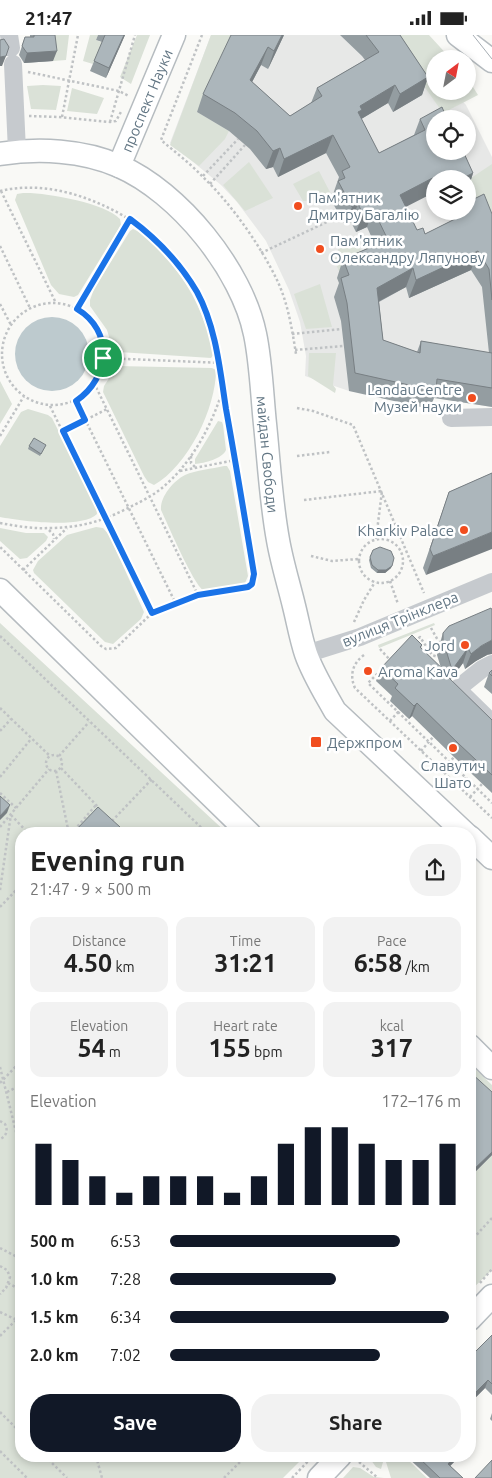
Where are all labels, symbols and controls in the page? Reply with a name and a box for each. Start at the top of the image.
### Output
text: 21:47 [25,7,73,29]
street label: проспект Науки [117,47,176,155]
north arrow [426,50,476,100]
map controls [426,50,476,220]
button: locate [426,110,476,160]
button: layers [426,170,476,220]
place label: Пам'ятник Дмитру Багалію [308,189,419,223]
marker: Пам'ятник Дмитру Багалію [292,200,304,212]
place label: Пам'ятник Олександру Ляпунову [330,232,485,266]
marker: Пам'ятник Олександру Ляпунову [314,243,326,255]
pin [82,337,124,379]
icon: arrive [89,344,117,372]
place label: LandauCentre Музей науки [367,381,462,415]
marker: LandauCentre Музей науки [466,392,478,404]
street label: майдан Свободи [254,395,282,514]
place label: Kharkiv Palace [358,522,454,539]
marker: Kharkiv Palace [458,524,470,536]
street label: вулиця Трінклера [339,588,461,650]
place label: Jord [424,637,455,654]
marker: Jord [459,639,471,651]
place label: Aroma Kava [378,663,458,680]
marker: Aroma Kava [362,665,374,677]
place label: Держпром [327,734,403,751]
marker: Держпром [309,735,323,749]
marker: Славутич Шато [447,742,459,754]
place label: Славутич Шато [420,757,486,791]
button: share [409,844,461,896]
text: Evening run [30,845,185,876]
text: 21:47 · 9 × 500 m [30,880,151,898]
text: Distance [72,933,126,949]
text: Time [230,933,261,949]
text: Pace [377,933,407,949]
text: 4.50 [64,949,112,977]
text: 31:21 [214,949,277,977]
text: 6:58 [354,949,402,977]
text: km [112,959,135,975]
text: /km [402,959,430,975]
text: Elevation [70,1018,128,1034]
text: Heart rate [213,1018,278,1034]
text: kcal [380,1018,404,1034]
text: 54 [77,1034,106,1062]
text: 155 [209,1034,251,1062]
text: 317 [371,1034,413,1062]
text: m [106,1044,121,1060]
text: bpm [251,1044,282,1060]
text: Elevation [30,1092,97,1110]
text: 172–176 m [381,1092,461,1110]
text: 500 m [30,1232,75,1250]
text: 6:53 [110,1232,141,1250]
text: 1.0 km [30,1270,79,1288]
text: 7:28 [110,1270,141,1288]
text: 1.5 km [30,1308,79,1326]
text: 6:34 [110,1308,141,1326]
text: 2.0 km [30,1346,79,1364]
text: 7:02 [110,1346,141,1364]
button: Save [30,1394,241,1452]
button: Share [251,1394,461,1452]

